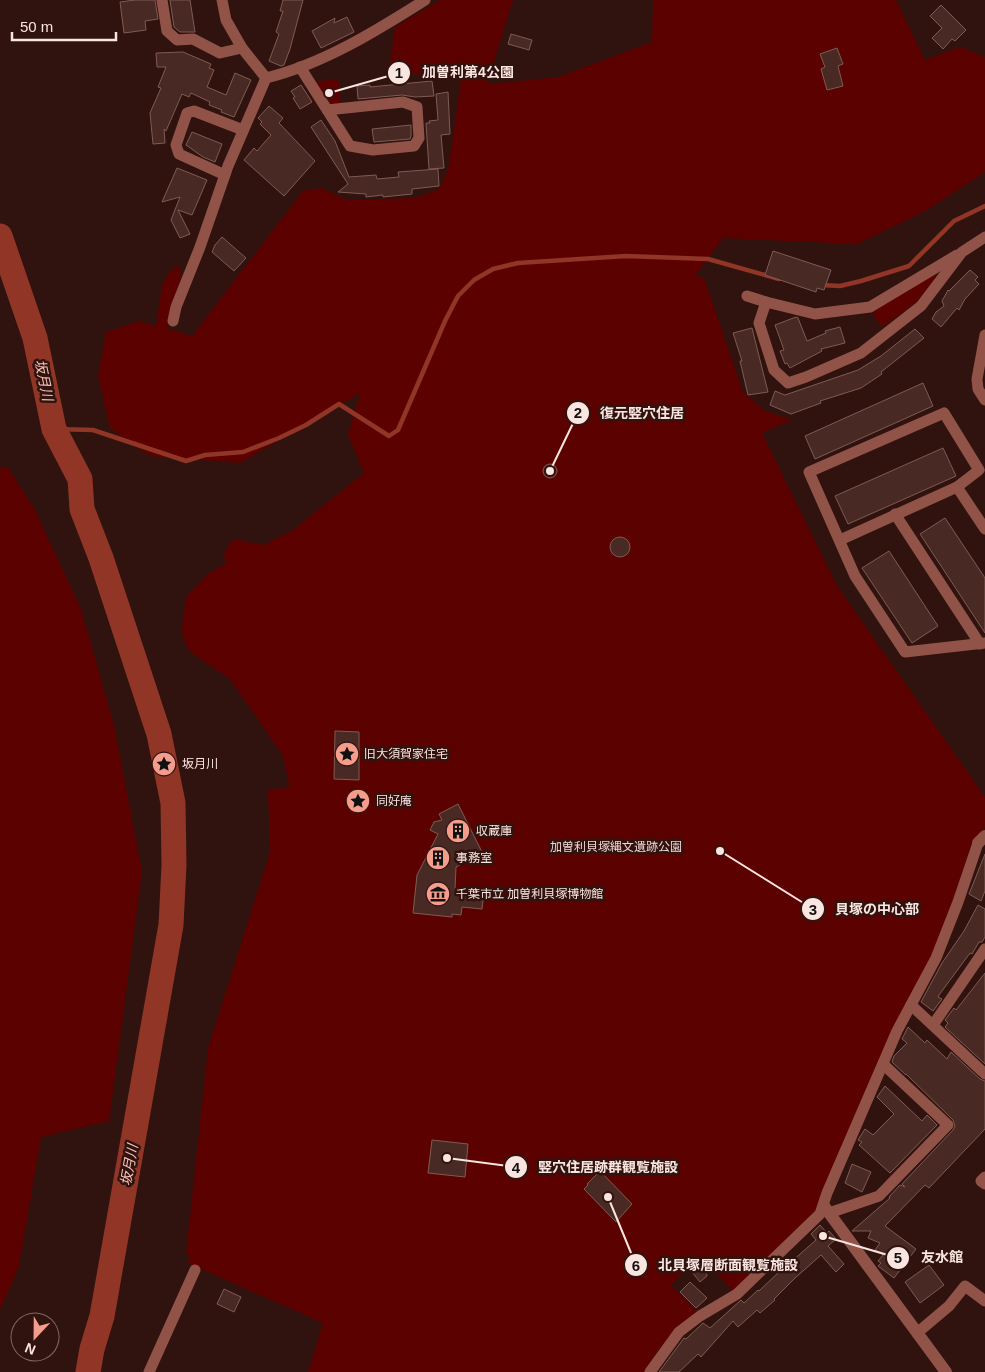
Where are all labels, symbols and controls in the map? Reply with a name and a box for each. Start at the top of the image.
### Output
scale bar [12,10,116,42]
text: 50 m [20,18,53,35]
callout: 加曽利第4公園 [387,58,524,87]
text: 1 [395,64,403,81]
text: 加曽利第4公園 [422,64,514,80]
water label: 坂月川 [32,358,57,404]
callout: 復元竪穴住居 [565,398,694,427]
text: 2 [574,404,582,421]
text: 復元竪穴住居 [600,405,684,421]
place icon: 旧大須賀家住宅 [334,741,360,767]
place label: 旧大須賀家住宅 [364,747,448,761]
place icon: 坂月川 [151,751,177,777]
place label: 坂月川 [182,757,218,771]
place icon: 同好庵 [345,788,371,814]
place label: 同好庵 [376,794,412,808]
building icon: 収蔵庫 [445,818,471,844]
place label: 収蔵庫 [476,824,512,838]
park label: 加曽利貝塚縄文遺跡公園 [550,840,682,854]
building icon: 事務室 [425,845,451,871]
place label: 事務室 [456,851,492,865]
museum icon: 千葉市立 加曽利貝塚博物館 [425,881,451,907]
place label: 千葉市立 加曽利貝塚博物館 [456,887,603,901]
callout: 貝塚の中心部 [800,895,929,924]
text: 3 [809,901,817,918]
text: 貝塚の中心部 [835,901,919,917]
water label: 坂月川 [117,1141,141,1187]
callout: 竪穴住居跡群観覧施設 [503,1153,688,1182]
text: 4 [512,1159,521,1176]
text: 竪穴住居跡群観覧施設 [538,1159,678,1175]
callout: 友水館 [886,1243,973,1272]
text: 5 [894,1249,902,1266]
text: 友水館 [921,1249,963,1265]
callout: 北貝塚層断面観覧施設 [623,1251,808,1280]
text: 6 [632,1257,640,1274]
text: 北貝塚層断面観覧施設 [658,1257,798,1273]
north arrow [10,1312,60,1362]
text: N [22,1340,38,1358]

